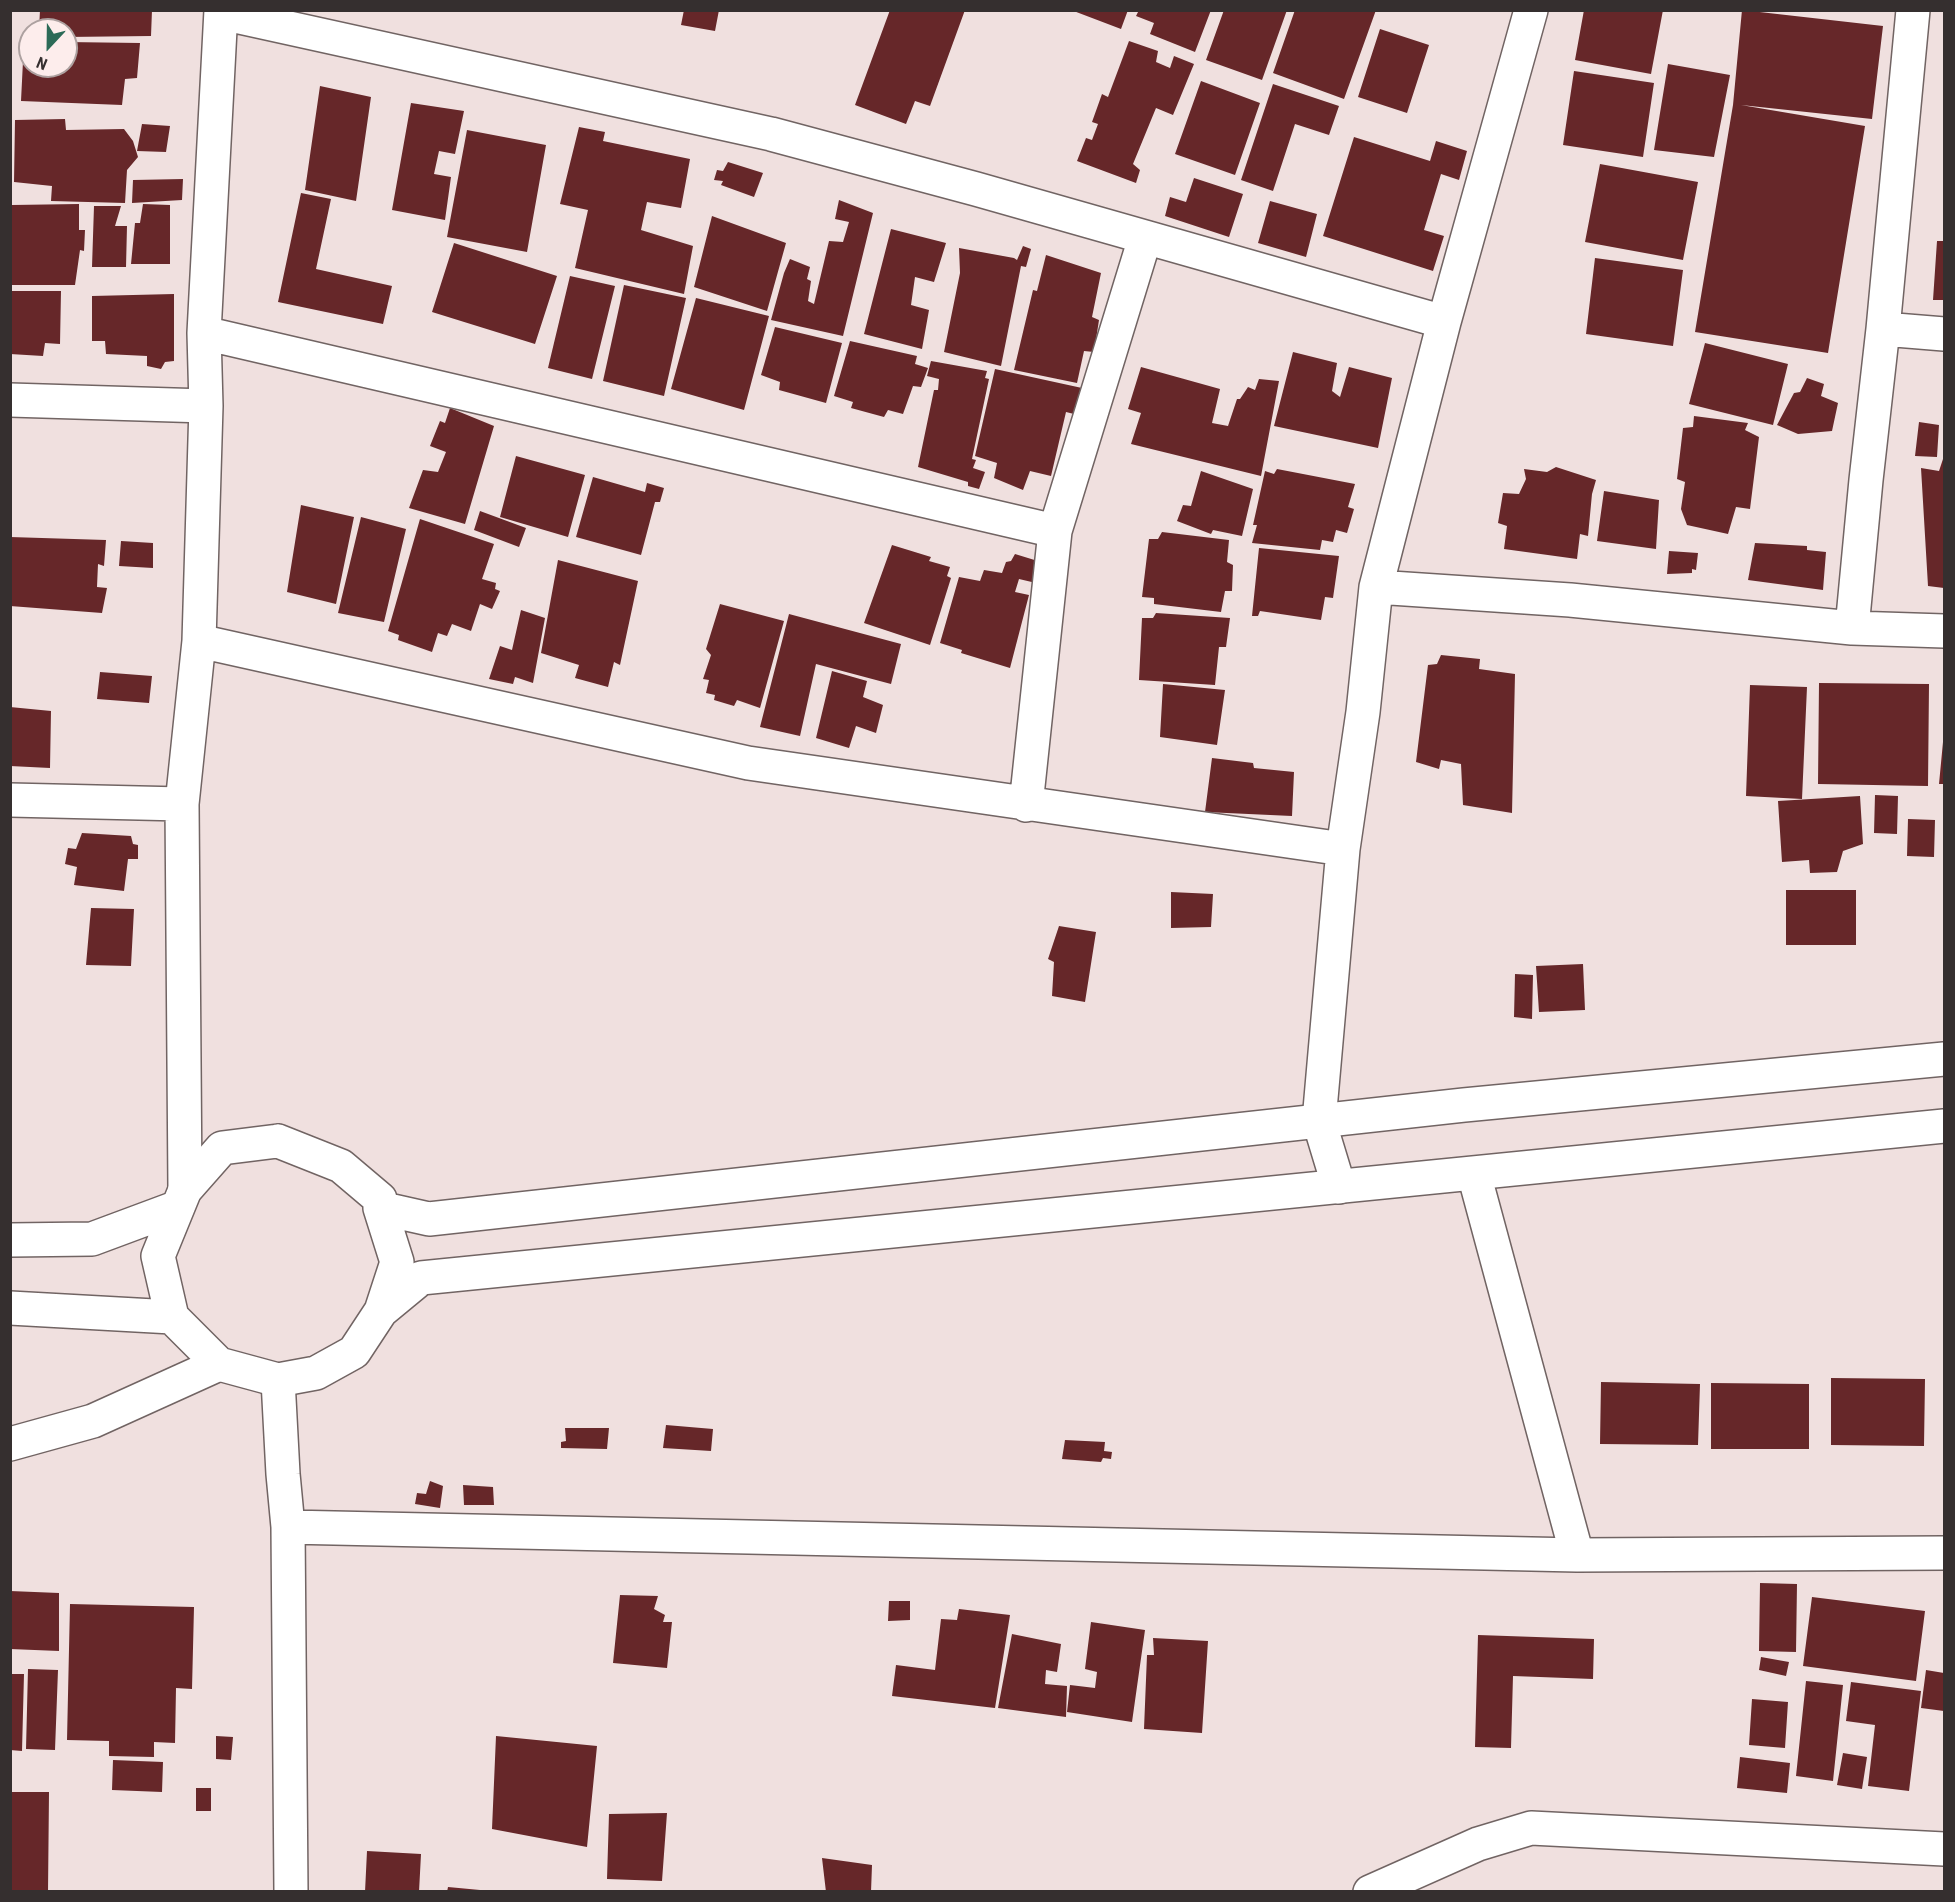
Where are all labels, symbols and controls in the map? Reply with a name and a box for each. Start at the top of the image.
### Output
north arrow [18,18,78,78]
text: N [34,53,50,74]

